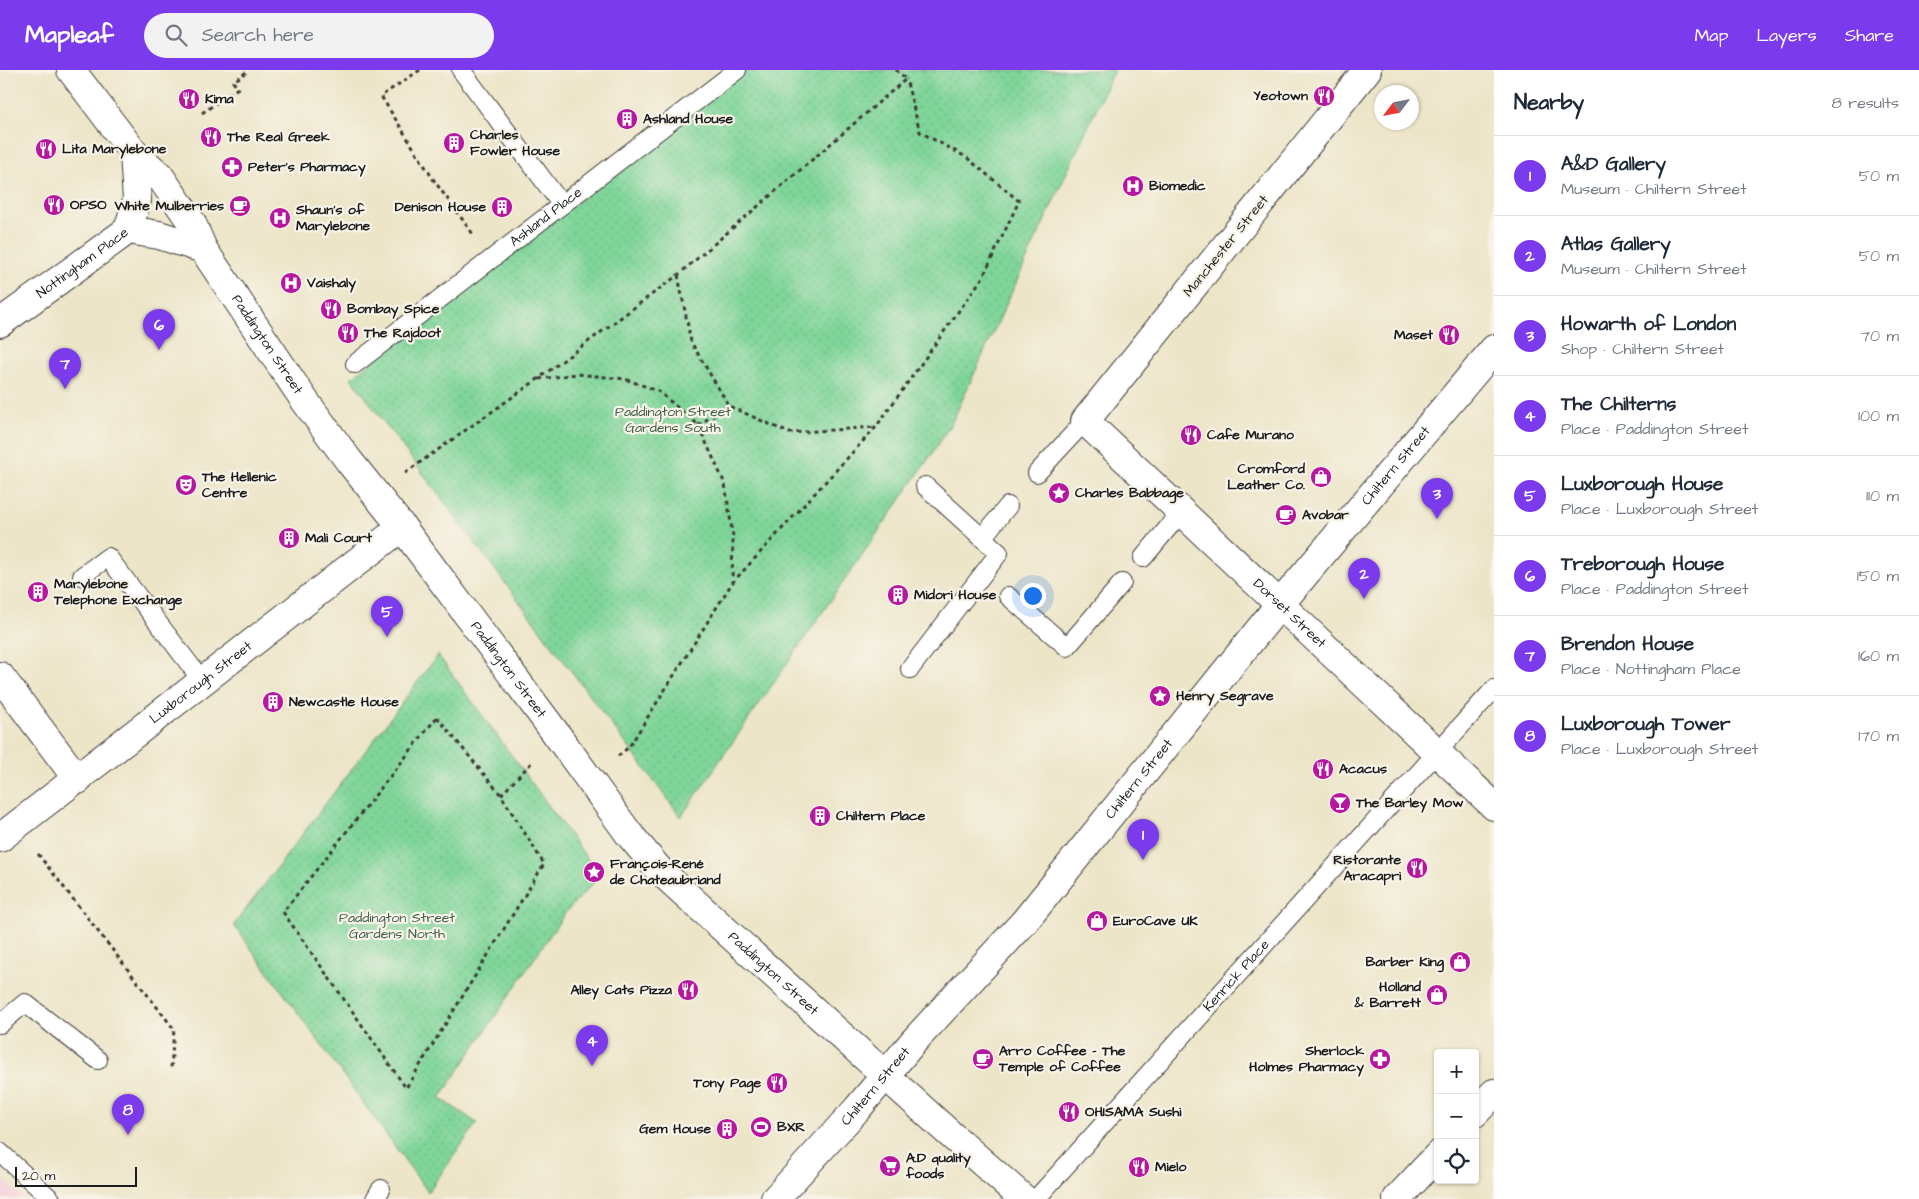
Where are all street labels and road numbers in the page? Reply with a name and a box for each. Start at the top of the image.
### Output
street label: Ashland Place [506,182,587,251]
street label: Manchester Street [1179,191,1274,301]
street label: Nottingham Place [32,222,133,303]
street label: Paddington Street [226,291,308,399]
street label: Chiltern Street [1357,422,1435,510]
street label: Dorset Street [1248,574,1331,653]
street label: Paddington Street [466,617,551,722]
street label: Luxborough Street [145,636,257,729]
street label: Chiltern Street [1101,734,1178,824]
street label: Paddington Street [723,927,823,1020]
street label: Kenrick Place [1199,935,1274,1016]
street label: Chiltern Street [836,1042,915,1130]

